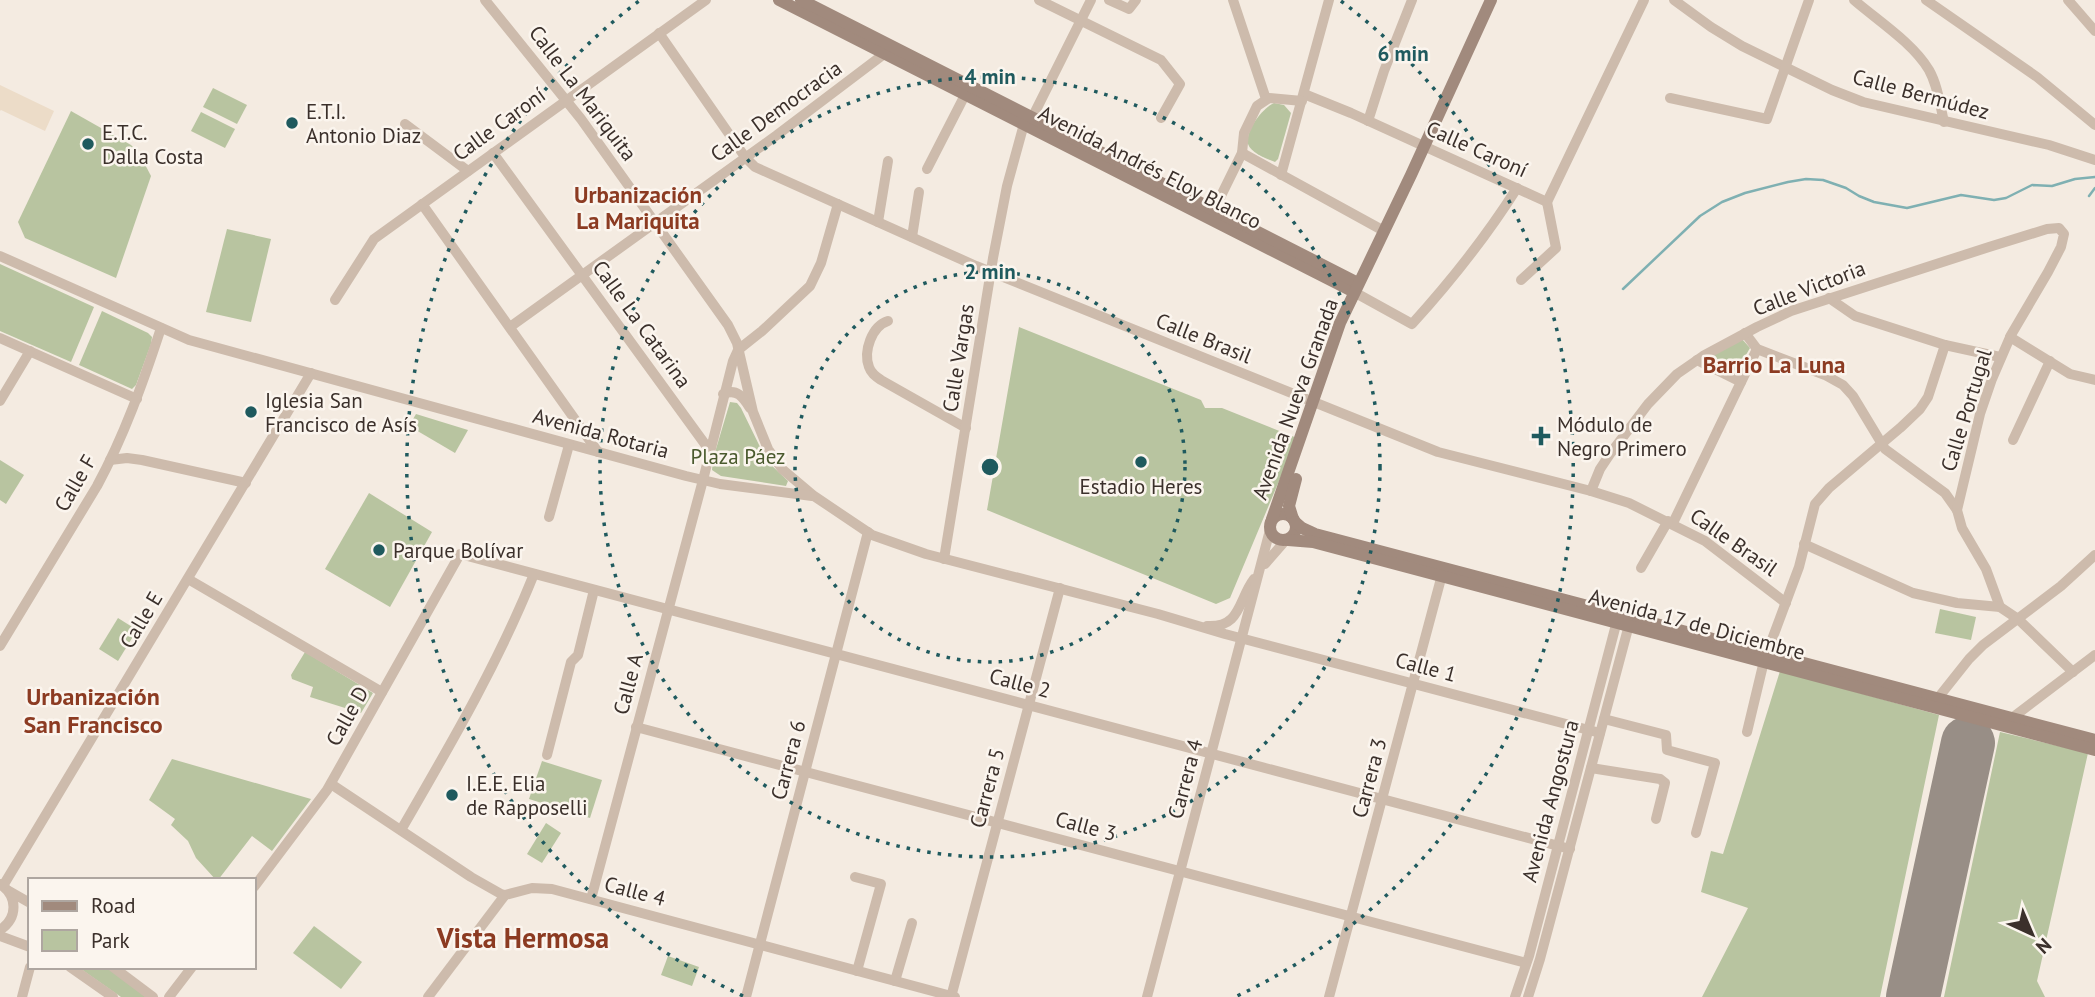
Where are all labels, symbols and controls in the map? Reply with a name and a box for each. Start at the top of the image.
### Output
street label: Calle La Mariquita [523,20,643,166]
text: 6 min [1377,40,1429,67]
street label: Calle Democracia [705,54,847,168]
text: 4 min [964,63,1016,90]
street label: Calle Bermúdez [1850,63,1992,125]
street label: Calle Caroní [447,81,551,167]
place label: E.T.I. Antonio Diaz [306,98,421,149]
street label: Avenida Andrés Eloy Blanco [1034,99,1266,235]
marker: E.T.I. Antonio Diaz [284,115,300,131]
street label: Calle Caroní [1422,115,1532,183]
place label: E.T.C. Dalla Costa [102,119,203,170]
marker: E.T.C. Dalla Costa [80,136,96,152]
district label: Urbanización La Mariquita [574,180,702,235]
street label: Calle Victoria [1749,254,1869,322]
street label: Calle La Catarina [587,255,697,393]
text: 2 min [964,258,1016,285]
street label: Avenida Nueva Granada [1246,295,1344,503]
street label: Calle Vargas [936,302,980,414]
street label: Calle Brasil [1152,307,1256,369]
street label: Calle Portugal [1935,345,1997,475]
district label: Barrio La Luna [1703,350,1845,379]
place label: Iglesia San Francisco de Asís [265,387,417,438]
street label: Avenida Rotaria [530,402,672,464]
marker: Iglesia San Francisco de Asís [243,404,259,420]
place label: Módulo de Negro Primero [1557,411,1687,462]
marker: Módulo de Negro Primero [1531,426,1551,446]
park label: Plaza Páez [691,443,785,470]
street label: Calle F [48,450,102,516]
marker: Estadio Heres [1133,454,1149,470]
centre of rings [978,455,1002,479]
place label: Estadio Heres [1080,473,1202,500]
street label: Calle Brasil [1685,502,1783,582]
place label: Parque Bolívar [393,537,523,564]
marker: Parque Bolívar [371,542,387,558]
street label: Avenida 17 de Diciembre [1586,582,1808,666]
street label: Calle E [113,587,169,653]
street label: Calle 1 [1393,646,1459,688]
street label: Calle A [607,650,649,718]
street label: Calle 2 [987,662,1053,704]
district label: Urbanización San Francisco [23,681,163,740]
street label: Calle D [320,681,374,751]
street label: Carrera 6 [764,717,812,803]
street label: Avenida Angostura [1515,717,1585,885]
street label: Carrera 3 [1345,735,1393,821]
street label: Carrera 4 [1161,736,1209,822]
street label: Carrera 5 [963,745,1011,831]
place label: I.E.E. Elia de Rapposelli [466,770,588,821]
marker: I.E.E. Elia de Rapposelli [444,787,460,803]
street label: Calle 3 [1053,805,1119,847]
street label: Calle 4 [602,870,668,912]
legend [28,878,256,969]
text: Road [91,892,135,919]
north arrow [1997,899,2067,969]
district label: Vista Hermosa [436,919,609,956]
text: Park [91,927,130,954]
text: N [2031,933,2057,959]

